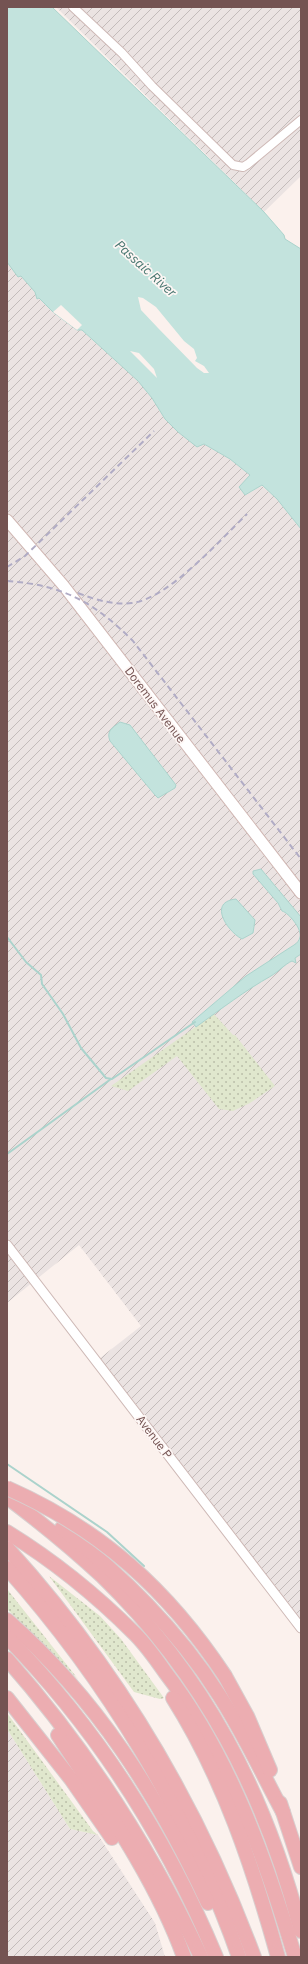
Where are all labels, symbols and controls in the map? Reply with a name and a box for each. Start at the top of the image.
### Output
water label: Passaic River [111,236,181,301]
street label: Doremus Avenue [122,664,189,746]
street label: Avenue P [133,1412,175,1461]

